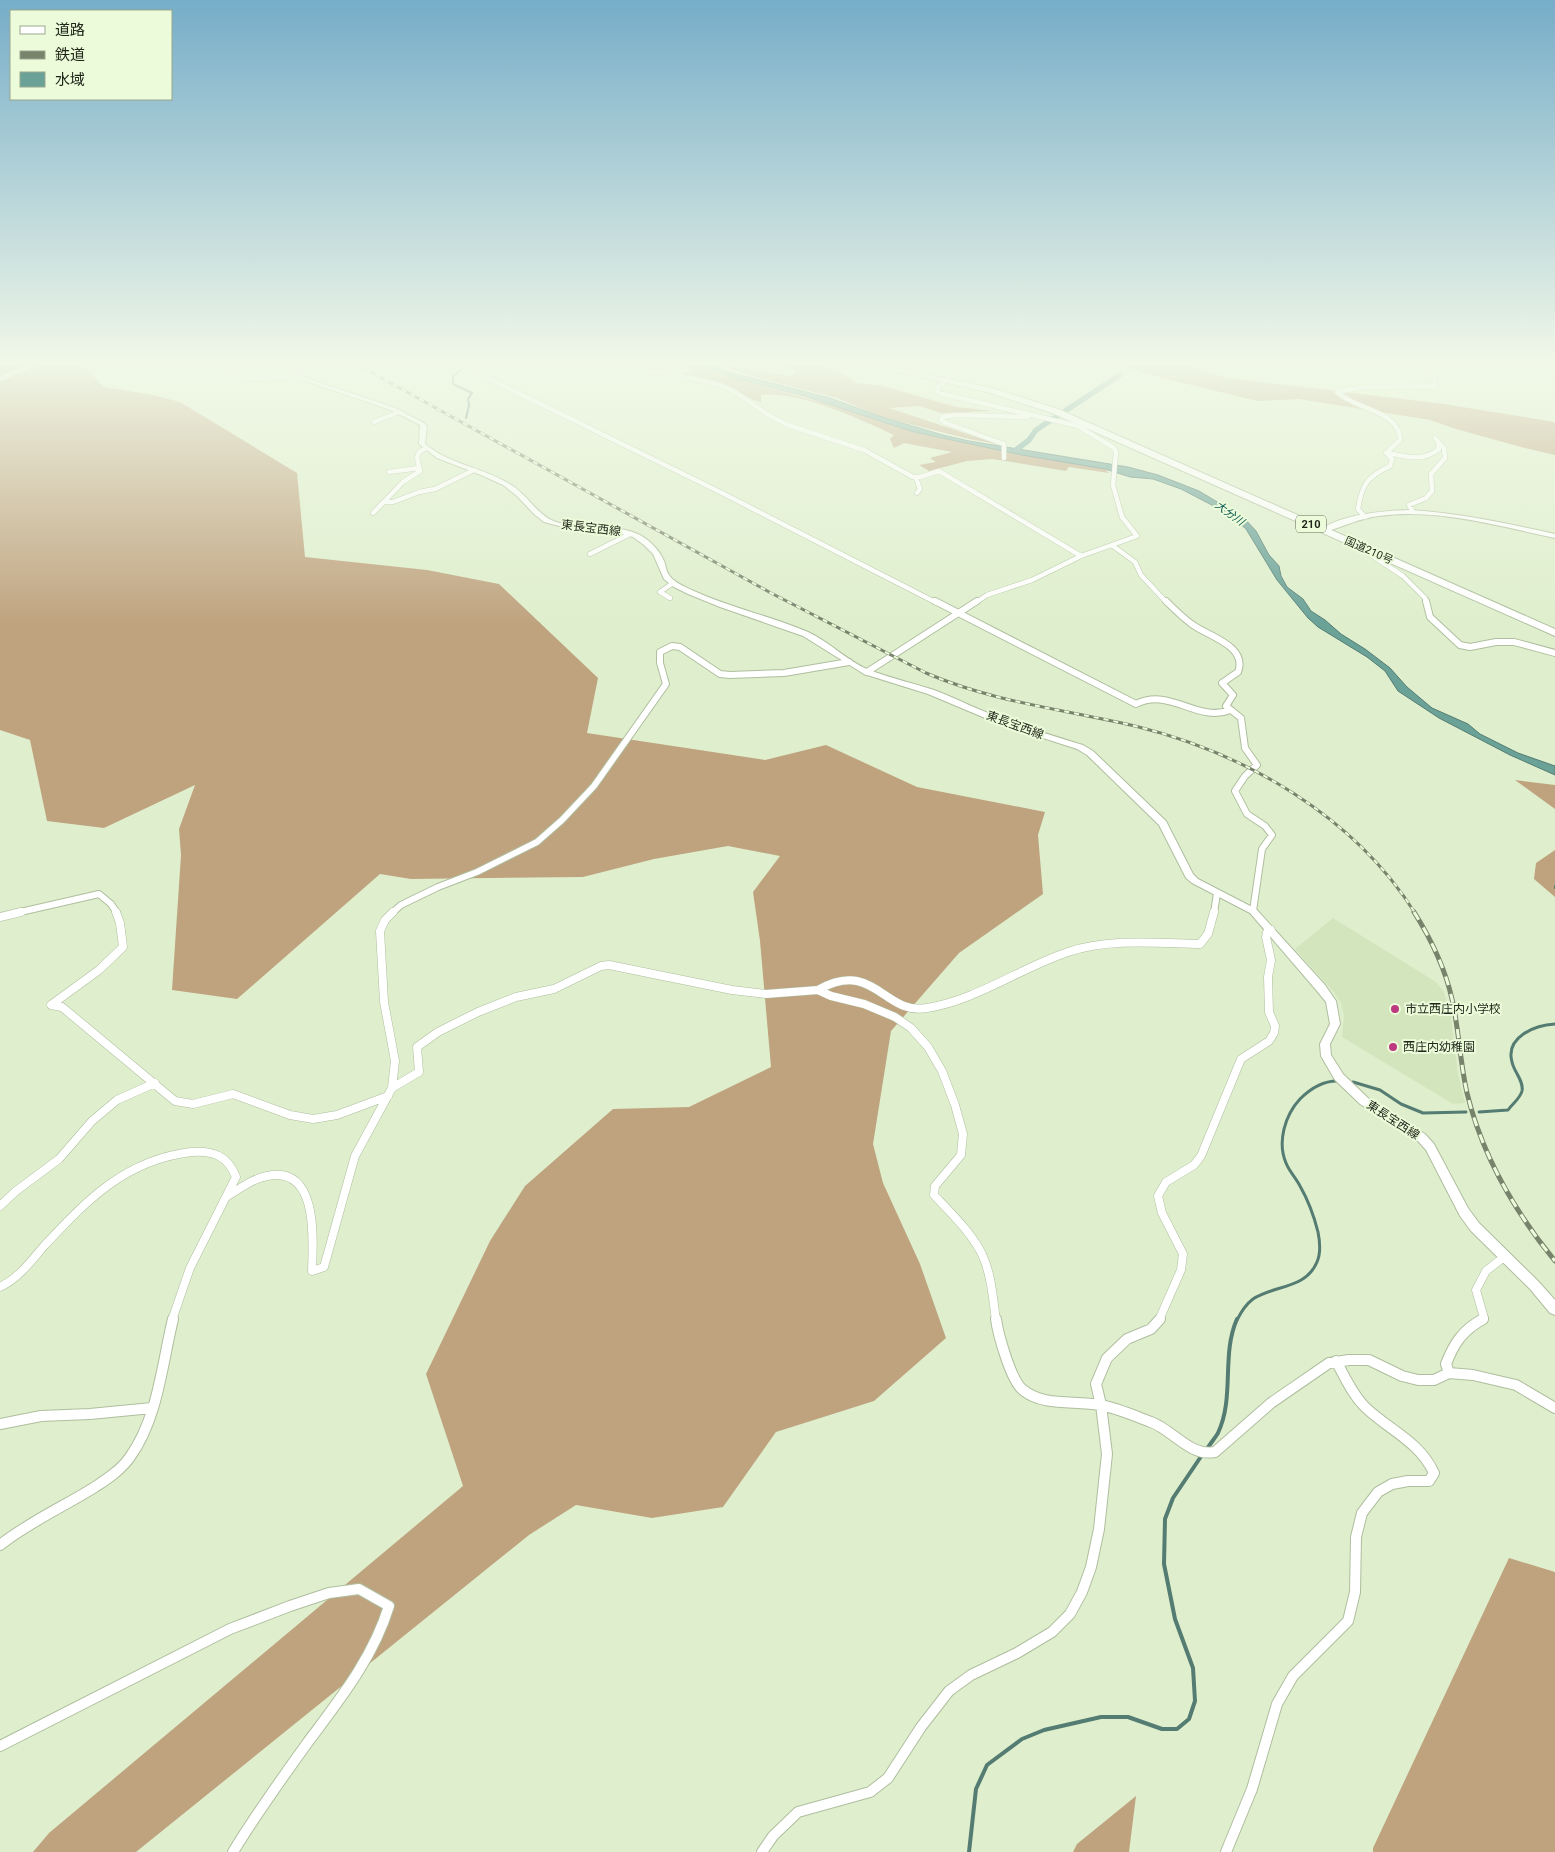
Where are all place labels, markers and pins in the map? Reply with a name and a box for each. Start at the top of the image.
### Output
place label: 市立西庄内小学校 [1405,1002,1501,1016]
marker: 市立西庄内小学校 [1389,1003,1401,1015]
place label: 西庄内幼稚園 [1403,1040,1475,1054]
marker: 西庄内幼稚園 [1387,1041,1399,1053]

